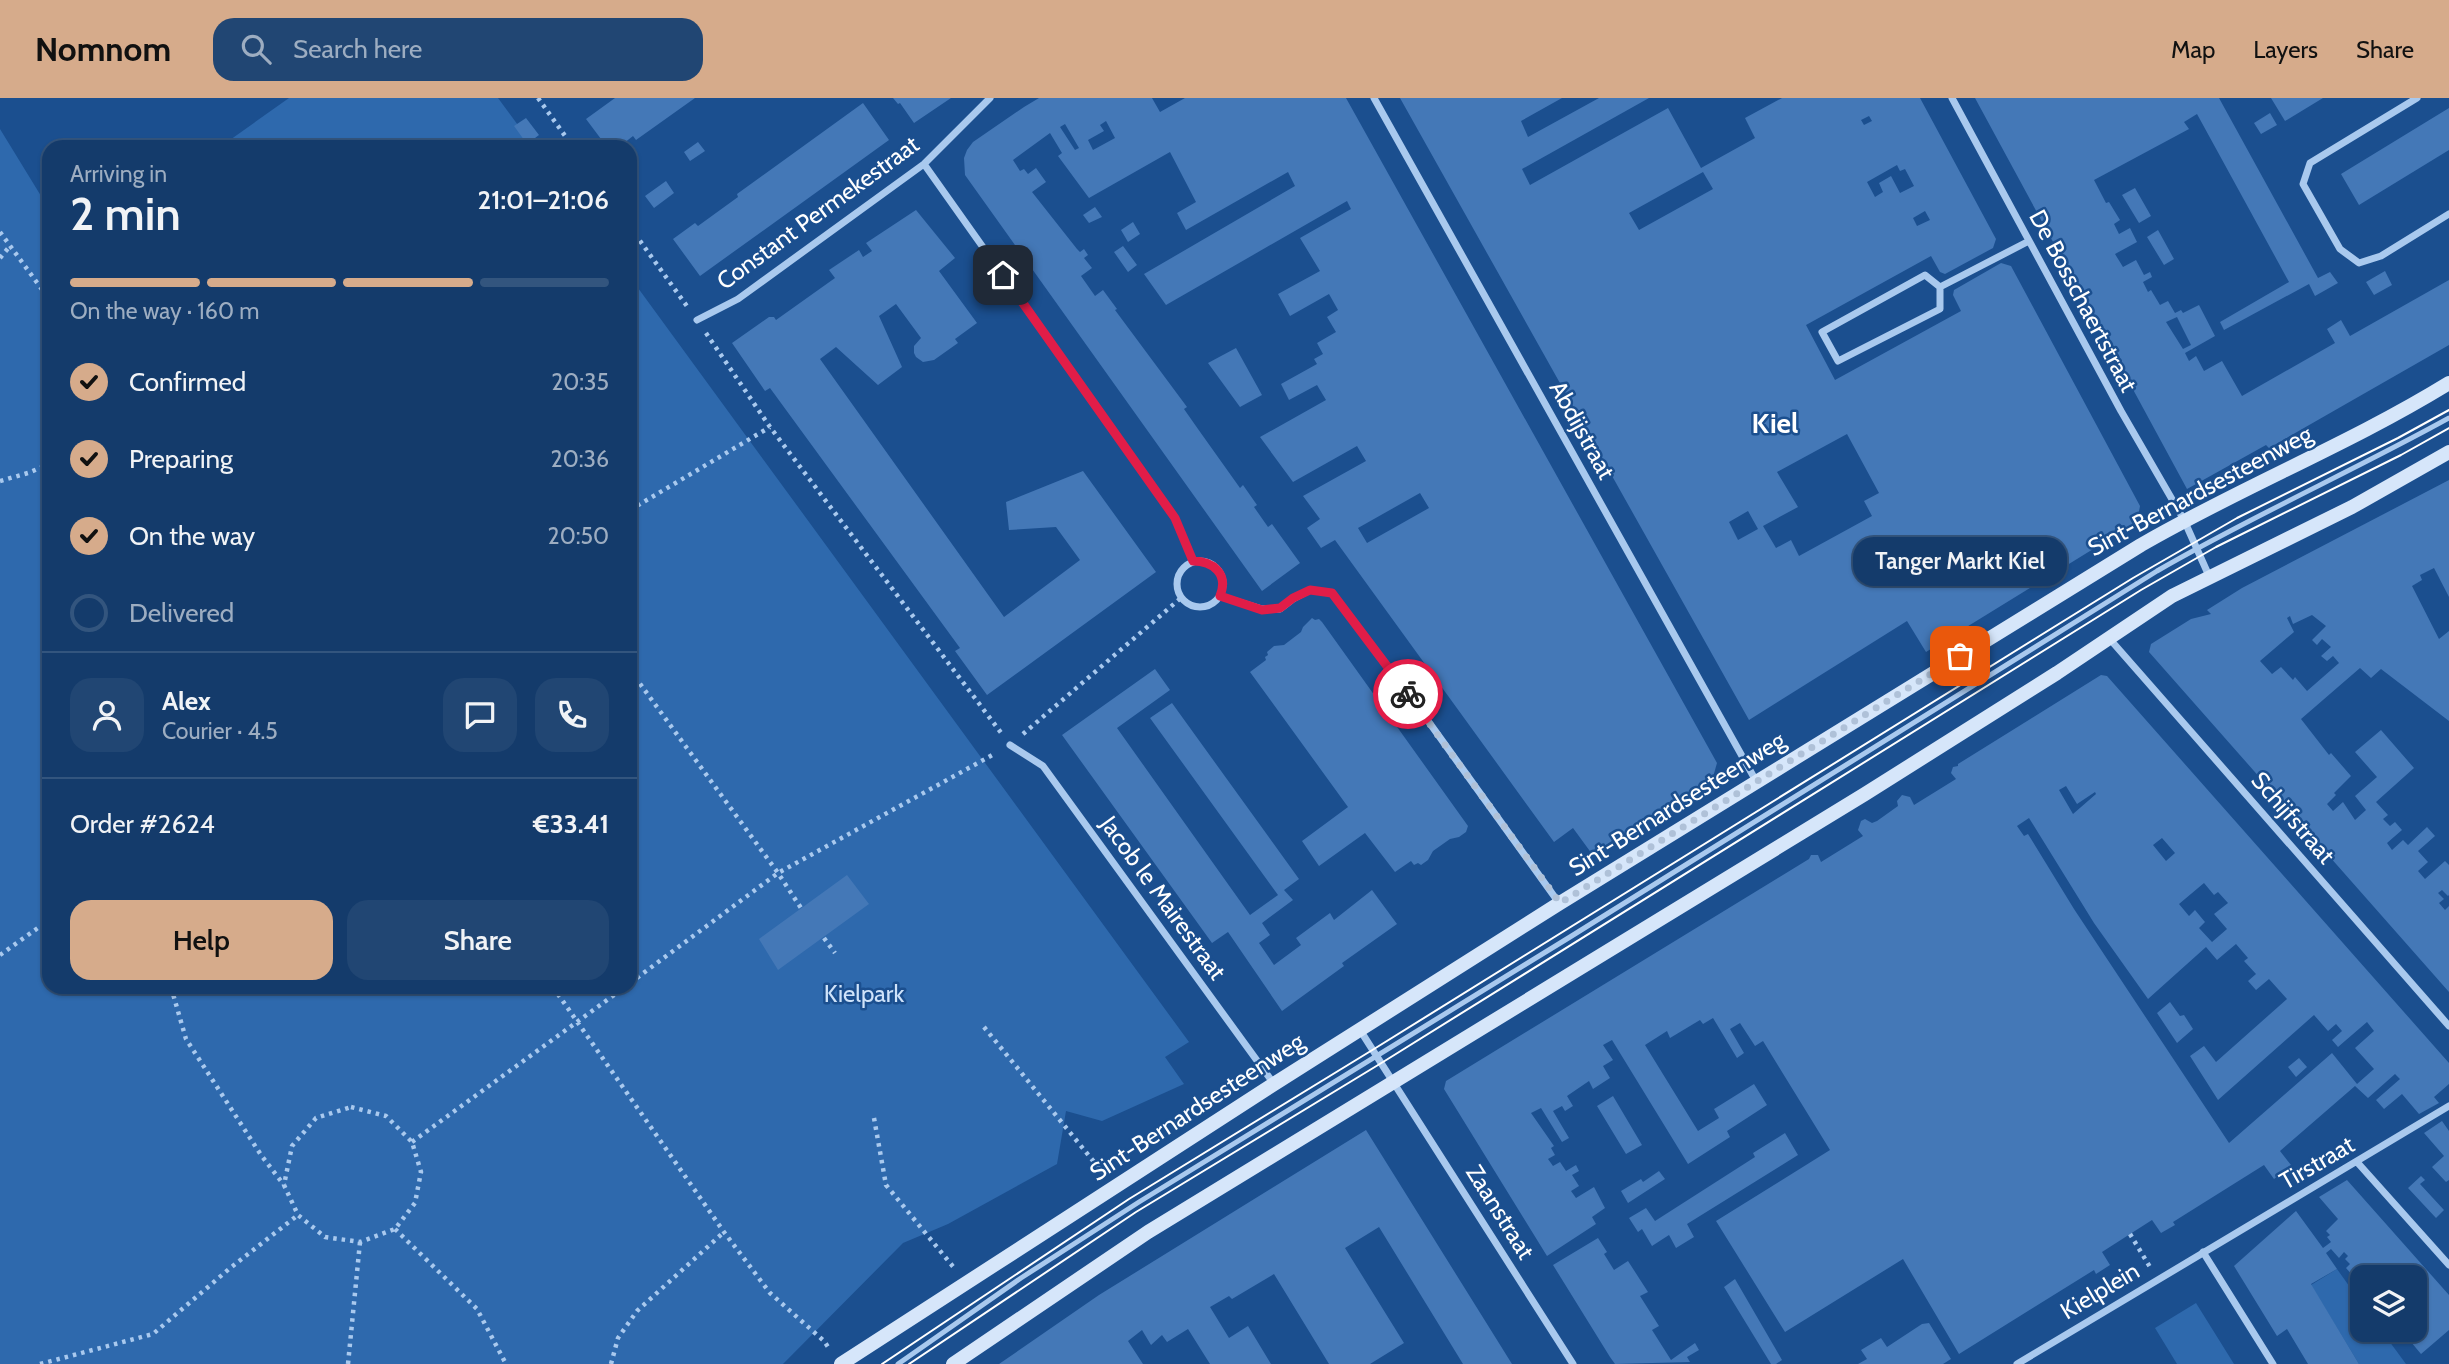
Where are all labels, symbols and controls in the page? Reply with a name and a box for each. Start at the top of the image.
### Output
search box [213,18,703,81]
text: Nomnom [35,29,171,69]
icon: search [237,30,275,68]
text: Search here [293,33,422,65]
text: Map [2171,35,2215,64]
text: Layers [2253,35,2318,64]
text: Share [2356,35,2414,64]
street label: Constant Permekestraat [711,130,924,296]
text: Arriving in [70,160,167,188]
text: 21:01–21:06 [478,184,609,216]
text: 2 min [70,186,181,242]
street label: De Bosschaertstraat [2023,205,2144,397]
pin [973,245,1033,305]
icon: home [984,256,1022,294]
text: On the way · 160 m [70,297,259,325]
icon: check [70,363,108,401]
text: Confirmed [129,366,246,398]
text: 20:35 [551,368,609,396]
street label: Abdijstraat [1544,376,1621,484]
district label: Kiel [1752,406,1798,440]
street label: Sint-Bernardsesteenweg [2083,419,2318,562]
icon: check [70,440,108,478]
text: Preparing [129,443,233,475]
text: 20:36 [551,445,609,473]
icon: check [70,517,108,555]
text: On the way [129,520,255,552]
text: 20:50 [548,522,609,550]
callout: Tanger Markt Kiel [1853,537,2067,586]
text: Tanger Markt Kiel [1875,547,2045,575]
text: Delivered [129,597,234,629]
pin [1930,626,1990,686]
icon: bag [1941,637,1979,675]
courier [1373,659,1443,729]
icon: bike [1389,675,1427,713]
button: person [70,678,144,752]
button: chat [443,678,517,752]
button: phone [535,678,609,752]
text: Alex [162,685,211,717]
text: Courier · 4.5 [162,717,278,745]
street label: Sint-Bernardsesteenweg [1563,725,1791,882]
street label: Schijfstraat [2246,766,2341,870]
text: Order #2624 [70,808,215,840]
text: €33.41 [533,808,609,840]
street label: Jacob le Mairestraat [1094,809,1232,985]
button: Help [70,900,333,980]
button: Share [347,900,609,980]
park label: Kielpark [824,979,904,1008]
street label: Sint-Bernardsesteenweg [1084,1026,1310,1187]
street label: Tirstraat [2274,1130,2359,1196]
street label: Zaanstraat [1460,1159,1541,1264]
street label: Kielplein [2055,1256,2144,1325]
map controls [2350,1265,2427,1342]
button: layers [2350,1265,2427,1342]

